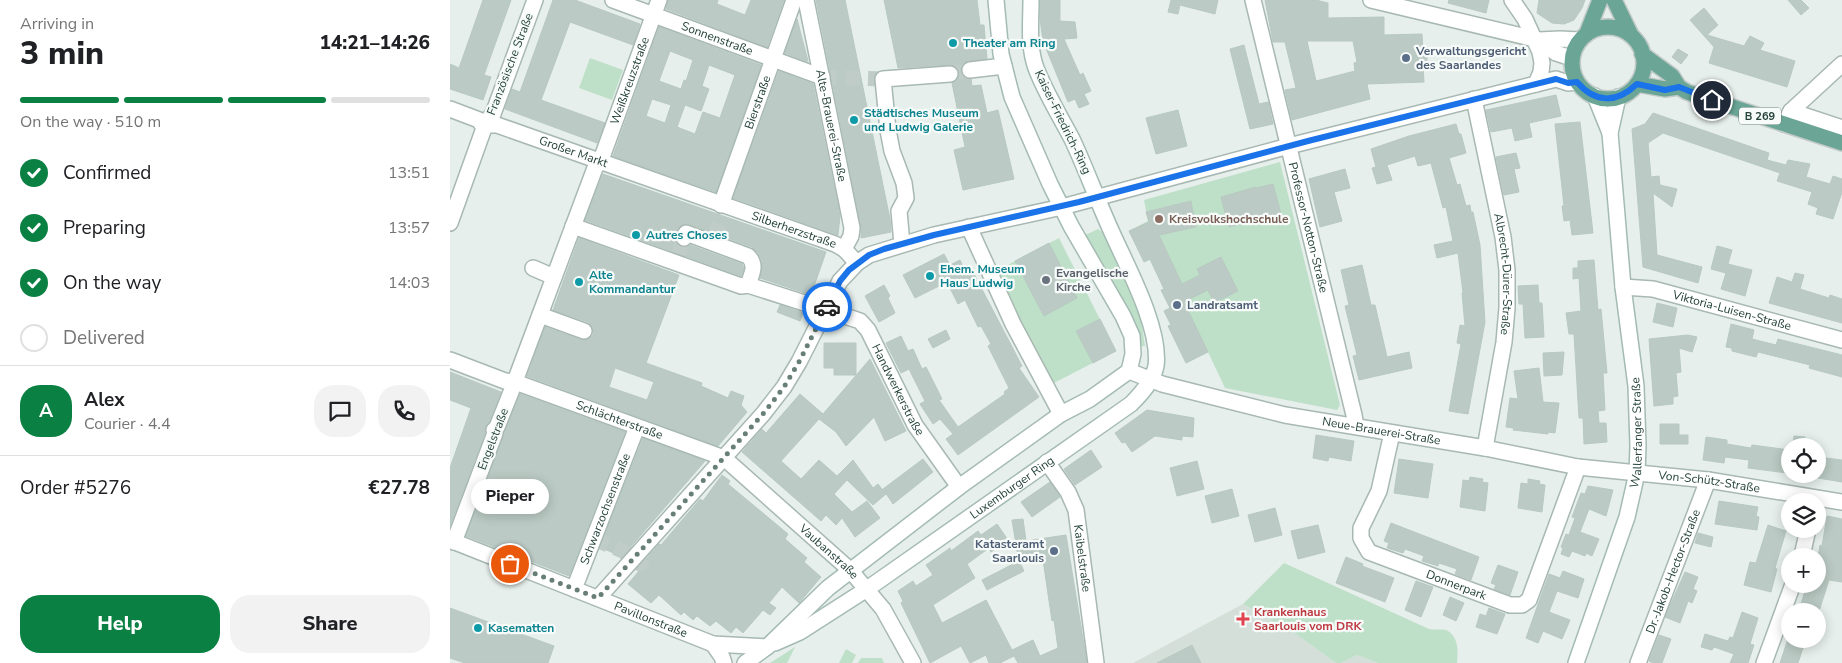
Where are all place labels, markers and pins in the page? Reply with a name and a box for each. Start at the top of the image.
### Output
place label: Theater am Ring [963,35,1055,51]
marker: Theater am Ring [947,37,959,49]
place label: Verwaltungsgericht des Saarlandes [1415,43,1527,73]
marker: Verwaltungsgericht des Saarlandes [1400,52,1412,64]
pin [1691,79,1733,121]
place label: Städtisches Museum und Ludwig Galerie [864,105,979,135]
marker: Städtisches Museum und Ludwig Galerie [848,114,860,126]
place label: Kreisvolkshochschule [1169,211,1289,227]
marker: Kreisvolkshochschule [1153,213,1165,225]
place label: Autres Choses [646,227,727,243]
marker: Autres Choses [630,229,642,241]
place label: Ehem. Museum Haus Ludwig [940,261,1025,291]
place label: Evangelische Kirche [1056,265,1129,295]
place label: Alte Kommandantur [589,267,676,297]
marker: Ehem. Museum Haus Ludwig [924,270,936,282]
marker: Evangelische Kirche [1040,274,1052,286]
marker: Alte Kommandantur [573,276,585,288]
place label: Landratsamt [1187,297,1258,313]
marker: Landratsamt [1171,299,1183,311]
callout: Pieper [471,479,549,514]
place label: Katasteramt Saarlouis [975,536,1044,566]
pin [489,543,531,585]
marker: Katasteramt Saarlouis [1048,545,1060,557]
place label: Krankenhaus Saarlouis vom DRK [1254,604,1362,634]
marker: Krankenhaus Saarlouis vom DRK [1236,612,1250,626]
place label: Kasematten [488,620,554,636]
marker: Kasematten [472,622,484,634]

